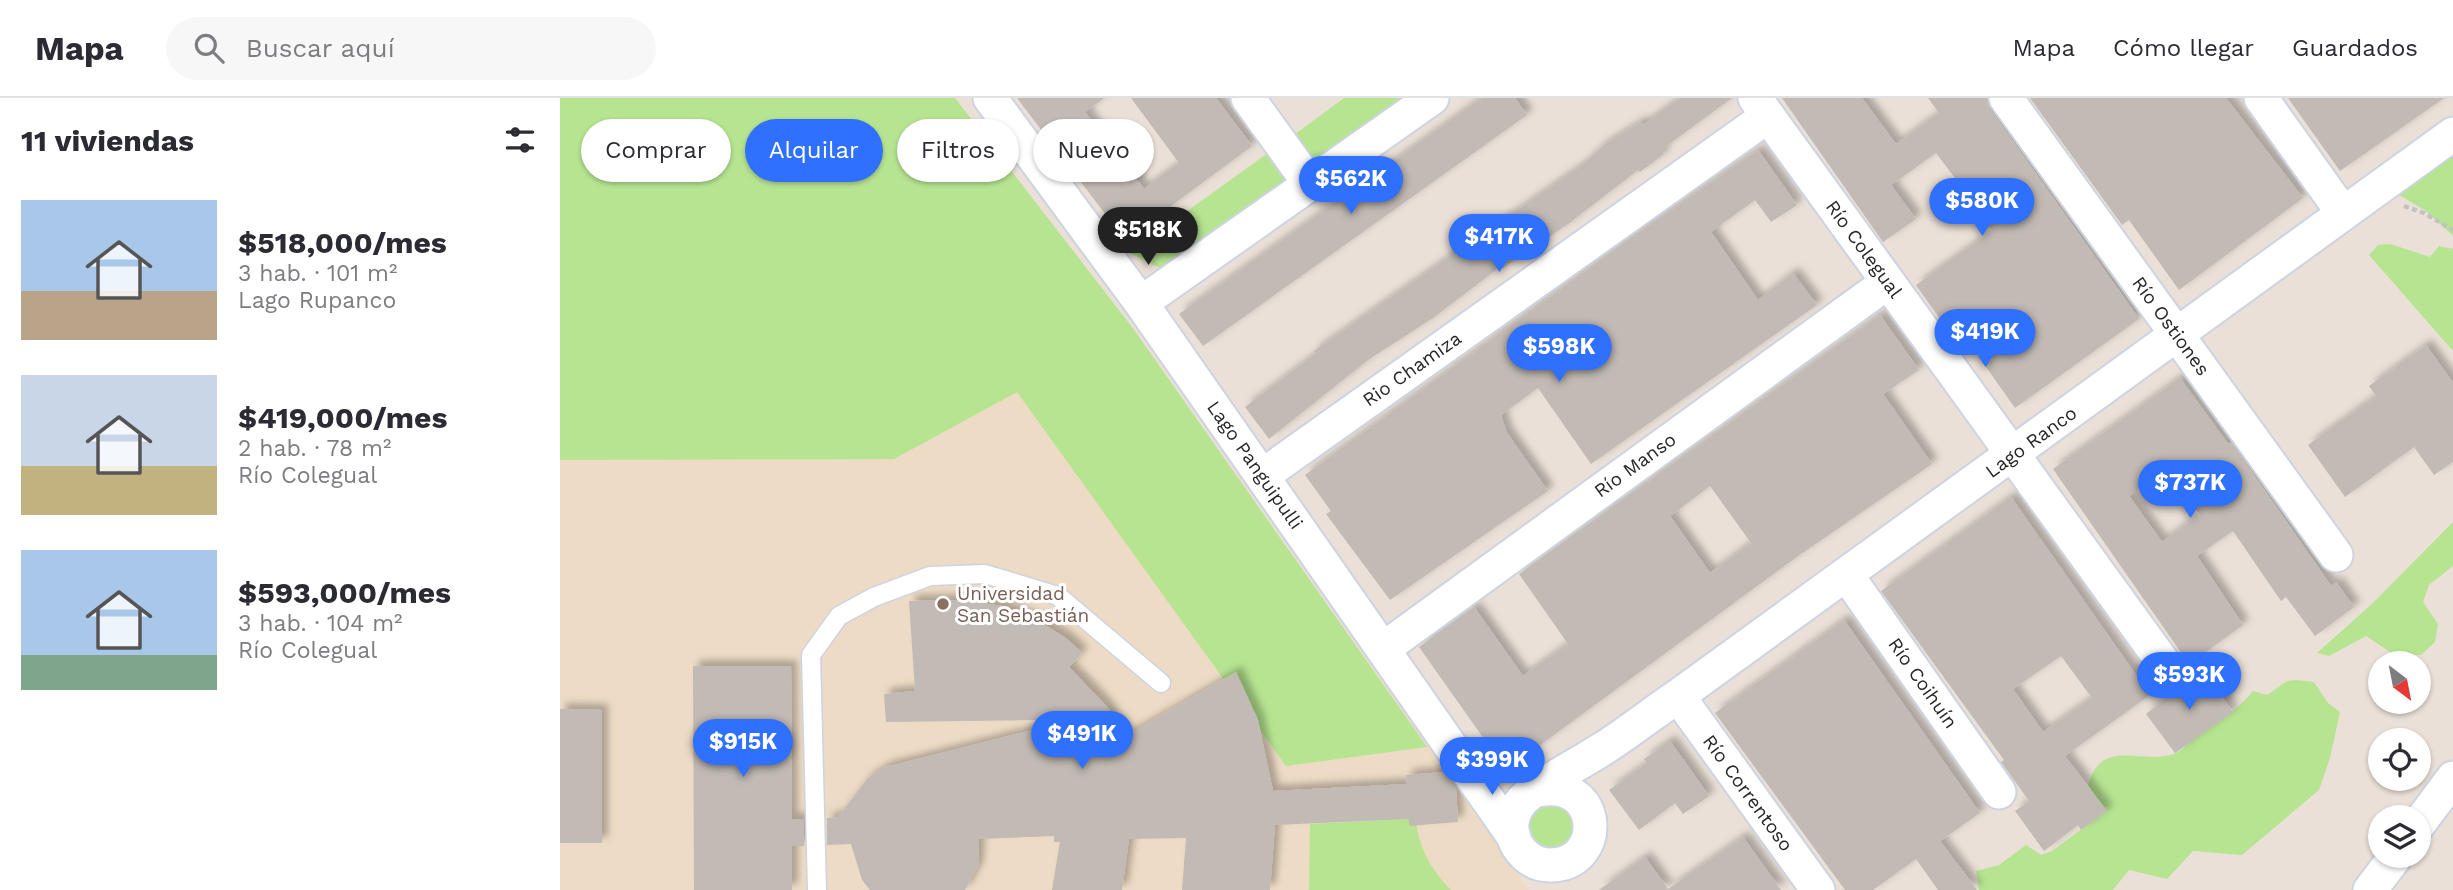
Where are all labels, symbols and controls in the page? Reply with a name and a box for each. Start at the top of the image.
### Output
search box [166,17,656,80]
text: Mapa [35,29,124,68]
icon: search [190,29,228,67]
text: Buscar aquí [246,33,395,63]
text: Mapa [2013,34,2075,62]
text: Cómo llegar [2113,34,2254,62]
text: Guardados [2292,34,2418,62]
chip: Comprar [581,119,731,182]
chip: Alquilar [745,119,883,182]
chip: Filtros [897,119,1019,182]
chip: Nuevo [1033,119,1154,182]
icon: filters [501,121,539,159]
text: 11 viviendas [21,123,194,158]
pin: $562K [1302,156,1400,216]
text: $562K [1315,165,1387,192]
pin: $580K [1933,178,2031,238]
text: $580K [1945,187,2019,214]
street label: Río Colegual [1821,196,1907,302]
pin: $518K [1099,208,1197,267]
pin: $417K [1450,214,1548,274]
text: $518K [1114,216,1182,243]
text: $417K [1465,223,1533,250]
text: $518,000/mes [238,225,447,260]
icon: home [77,228,161,312]
text: 3 hab. · 101 m² [238,260,397,287]
street label: Río Ostiones [2127,272,2215,380]
text: Lago Rupanco [238,287,396,314]
pin: $419K [1936,310,2034,369]
text: $419K [1950,318,2020,345]
pin: $598K [1510,324,1608,384]
street label: Rio Chamiza [1358,326,1466,411]
text: $598K [1523,333,1595,360]
street label: Lago Panguipulli [1202,396,1308,534]
text: $419,000/mes [238,400,447,435]
street label: Lago Ranco [1981,401,2081,483]
icon: home [77,403,161,487]
street label: Río Manso [1590,428,1680,502]
text: 2 hab. · 78 m² [238,435,391,462]
pin: $737K [2141,460,2239,520]
text: Río Colegual [238,462,377,489]
text: $737K [2154,469,2226,496]
text: $593,000/mes [238,575,451,610]
icon: home [77,578,161,662]
place label: Universidad San Sebastián [957,582,1089,627]
marker: Universidad San Sebastián [935,596,951,612]
text: 3 hab. · 104 m² [238,610,403,637]
street label: Río Coihuín [1883,633,1963,733]
text: Río Colegual [238,637,377,664]
north arrow [2368,651,2431,714]
map controls [2368,651,2431,868]
pin: $593K [2140,652,2238,712]
text: $593K [2153,661,2225,688]
pin: $491K [1033,712,1131,771]
pin: $915K [694,720,792,779]
text: $491K [1047,720,1117,747]
text: $915K [709,728,777,755]
button: locate [2368,728,2431,791]
street label: Río Correntoso [1698,730,1798,856]
pin: $399K [1443,738,1541,797]
text: $399K [1456,746,1528,773]
button: layers [2368,805,2431,868]

